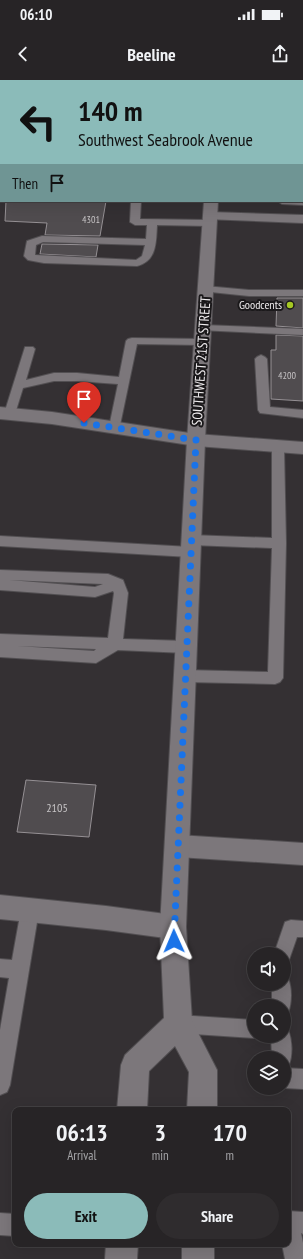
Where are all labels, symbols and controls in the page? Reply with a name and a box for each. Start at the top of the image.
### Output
text: 06:10 [20,5,52,24]
icon: back [12,43,34,65]
text: Beeline [127,43,176,66]
icon: share [269,43,291,65]
text: 140 m [78,92,142,129]
icon: left [12,96,64,148]
text: Southwest Seabrook Avenue [78,128,253,151]
icon: arrive [46,172,68,194]
text: Then [12,174,38,193]
house number: 4301 [82,213,100,226]
street label: SOUTHWEST 21ST STREET [188,295,215,426]
place label: Goodcents [239,297,282,312]
marker: Goodcents [285,300,295,310]
house number: 4200 [278,369,297,382]
pin [67,382,101,423]
icon: arrive [73,388,95,410]
house number: 2105 [46,800,68,815]
position arrow [153,920,195,962]
map controls [247,947,291,1095]
button: sound [247,947,291,991]
button: search [247,999,291,1043]
button: layers [247,1051,291,1095]
text: 06:13 [56,1117,108,1148]
text: 3 [154,1117,166,1148]
text: 170 [213,1117,247,1148]
text: Arrival [67,1147,97,1164]
text: min [152,1147,169,1164]
text: m [226,1147,234,1164]
button: Exit [24,1193,148,1239]
button: Share [156,1193,279,1239]

